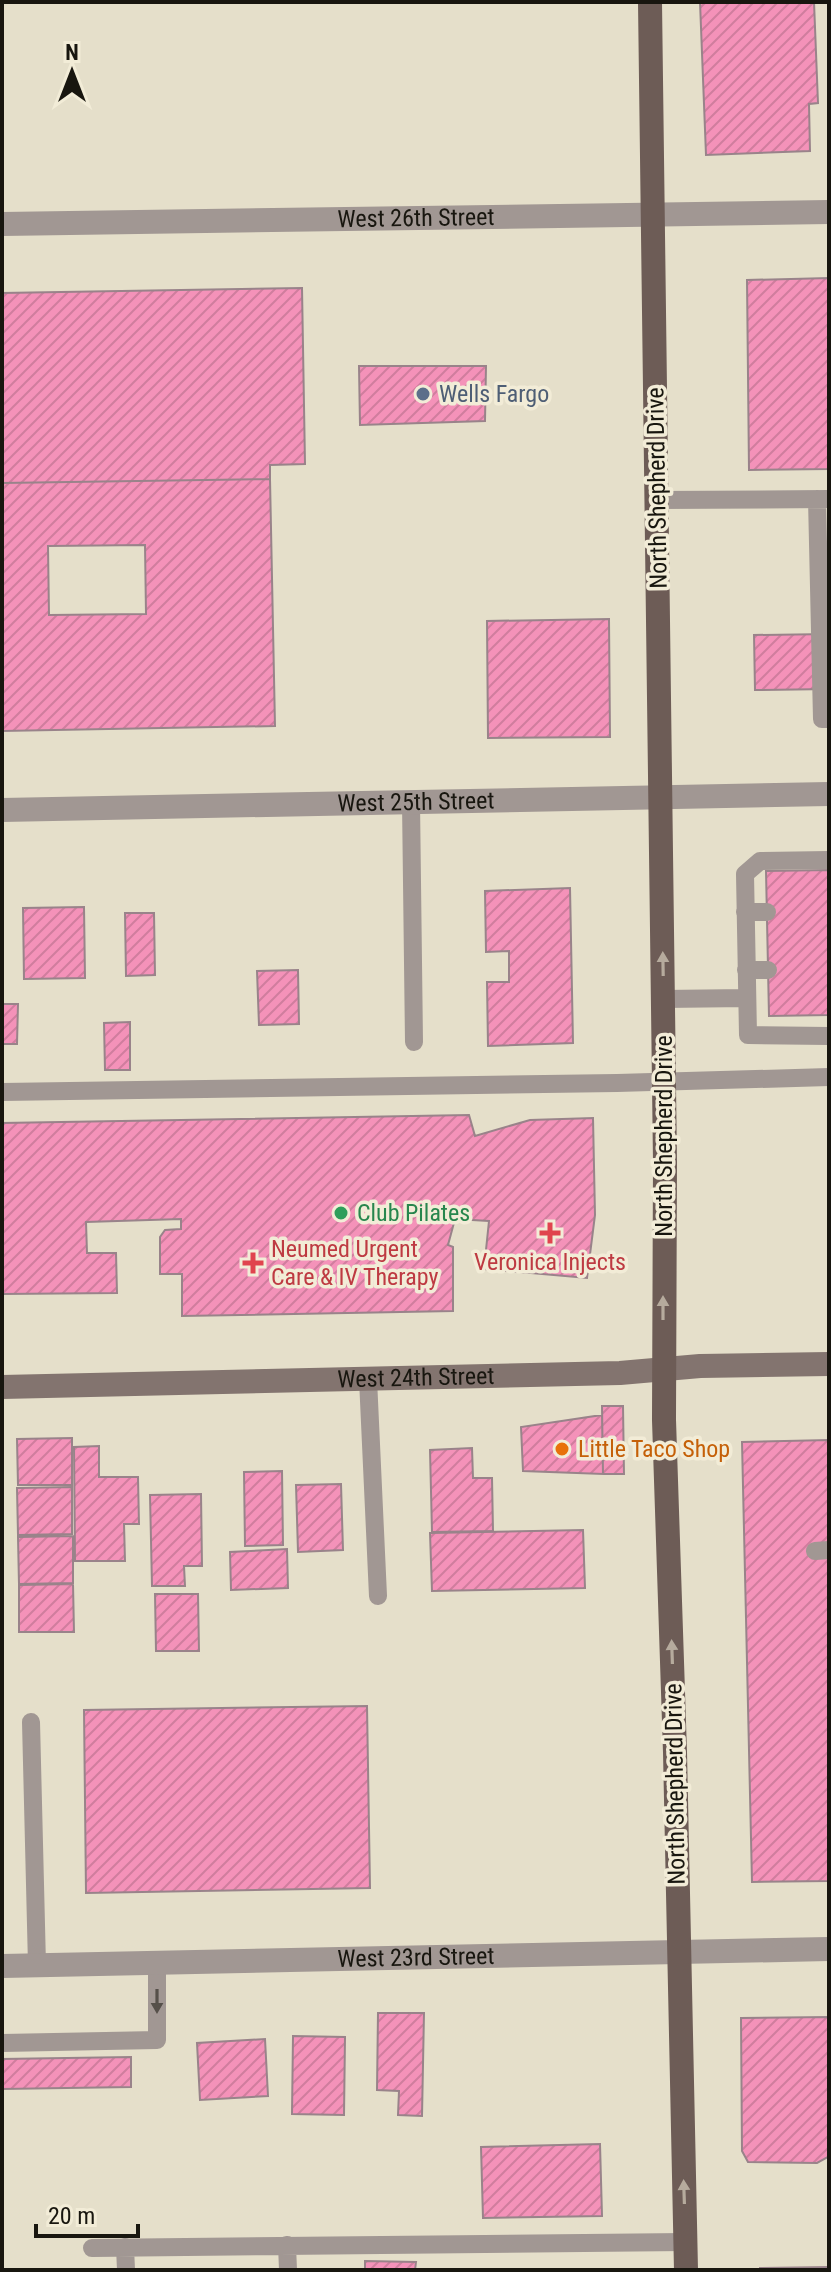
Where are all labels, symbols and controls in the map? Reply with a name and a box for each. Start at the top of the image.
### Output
north arrow [32,32,112,112]
text: N [65,40,79,65]
street label: West 26th Street [337,203,495,233]
place label: Wells Fargo [439,380,549,408]
marker: Wells Fargo [414,385,432,403]
street label: North Shepherd Drive [641,387,673,589]
street label: West 25th Street [337,786,495,818]
one-way arrow [656,951,669,976]
street label: North Shepherd Drive [650,1035,678,1237]
place label: Club Pilates [357,1199,470,1227]
marker: Club Pilates [332,1204,350,1222]
marker: Veronica Injects [539,1222,561,1244]
place label: Neumed Urgent Care & IV Therapy [271,1235,438,1291]
place label: Veronica Injects [474,1248,626,1276]
marker: Neumed Urgent Care & IV Therapy [242,1252,264,1274]
one-way arrow [657,1295,670,1320]
street label: West 24th Street [337,1362,495,1393]
place label: Little Taco Shop [578,1435,730,1463]
marker: Little Taco Shop [553,1440,571,1458]
one-way arrow [665,1639,678,1664]
street label: North Shepherd Drive [659,1683,691,1885]
street label: West 23rd Street [337,1942,495,1973]
one-way arrow [151,1989,163,2014]
one-way arrow [678,2179,691,2204]
scale bar [36,2188,138,2238]
text: 20 m [48,2202,95,2230]

